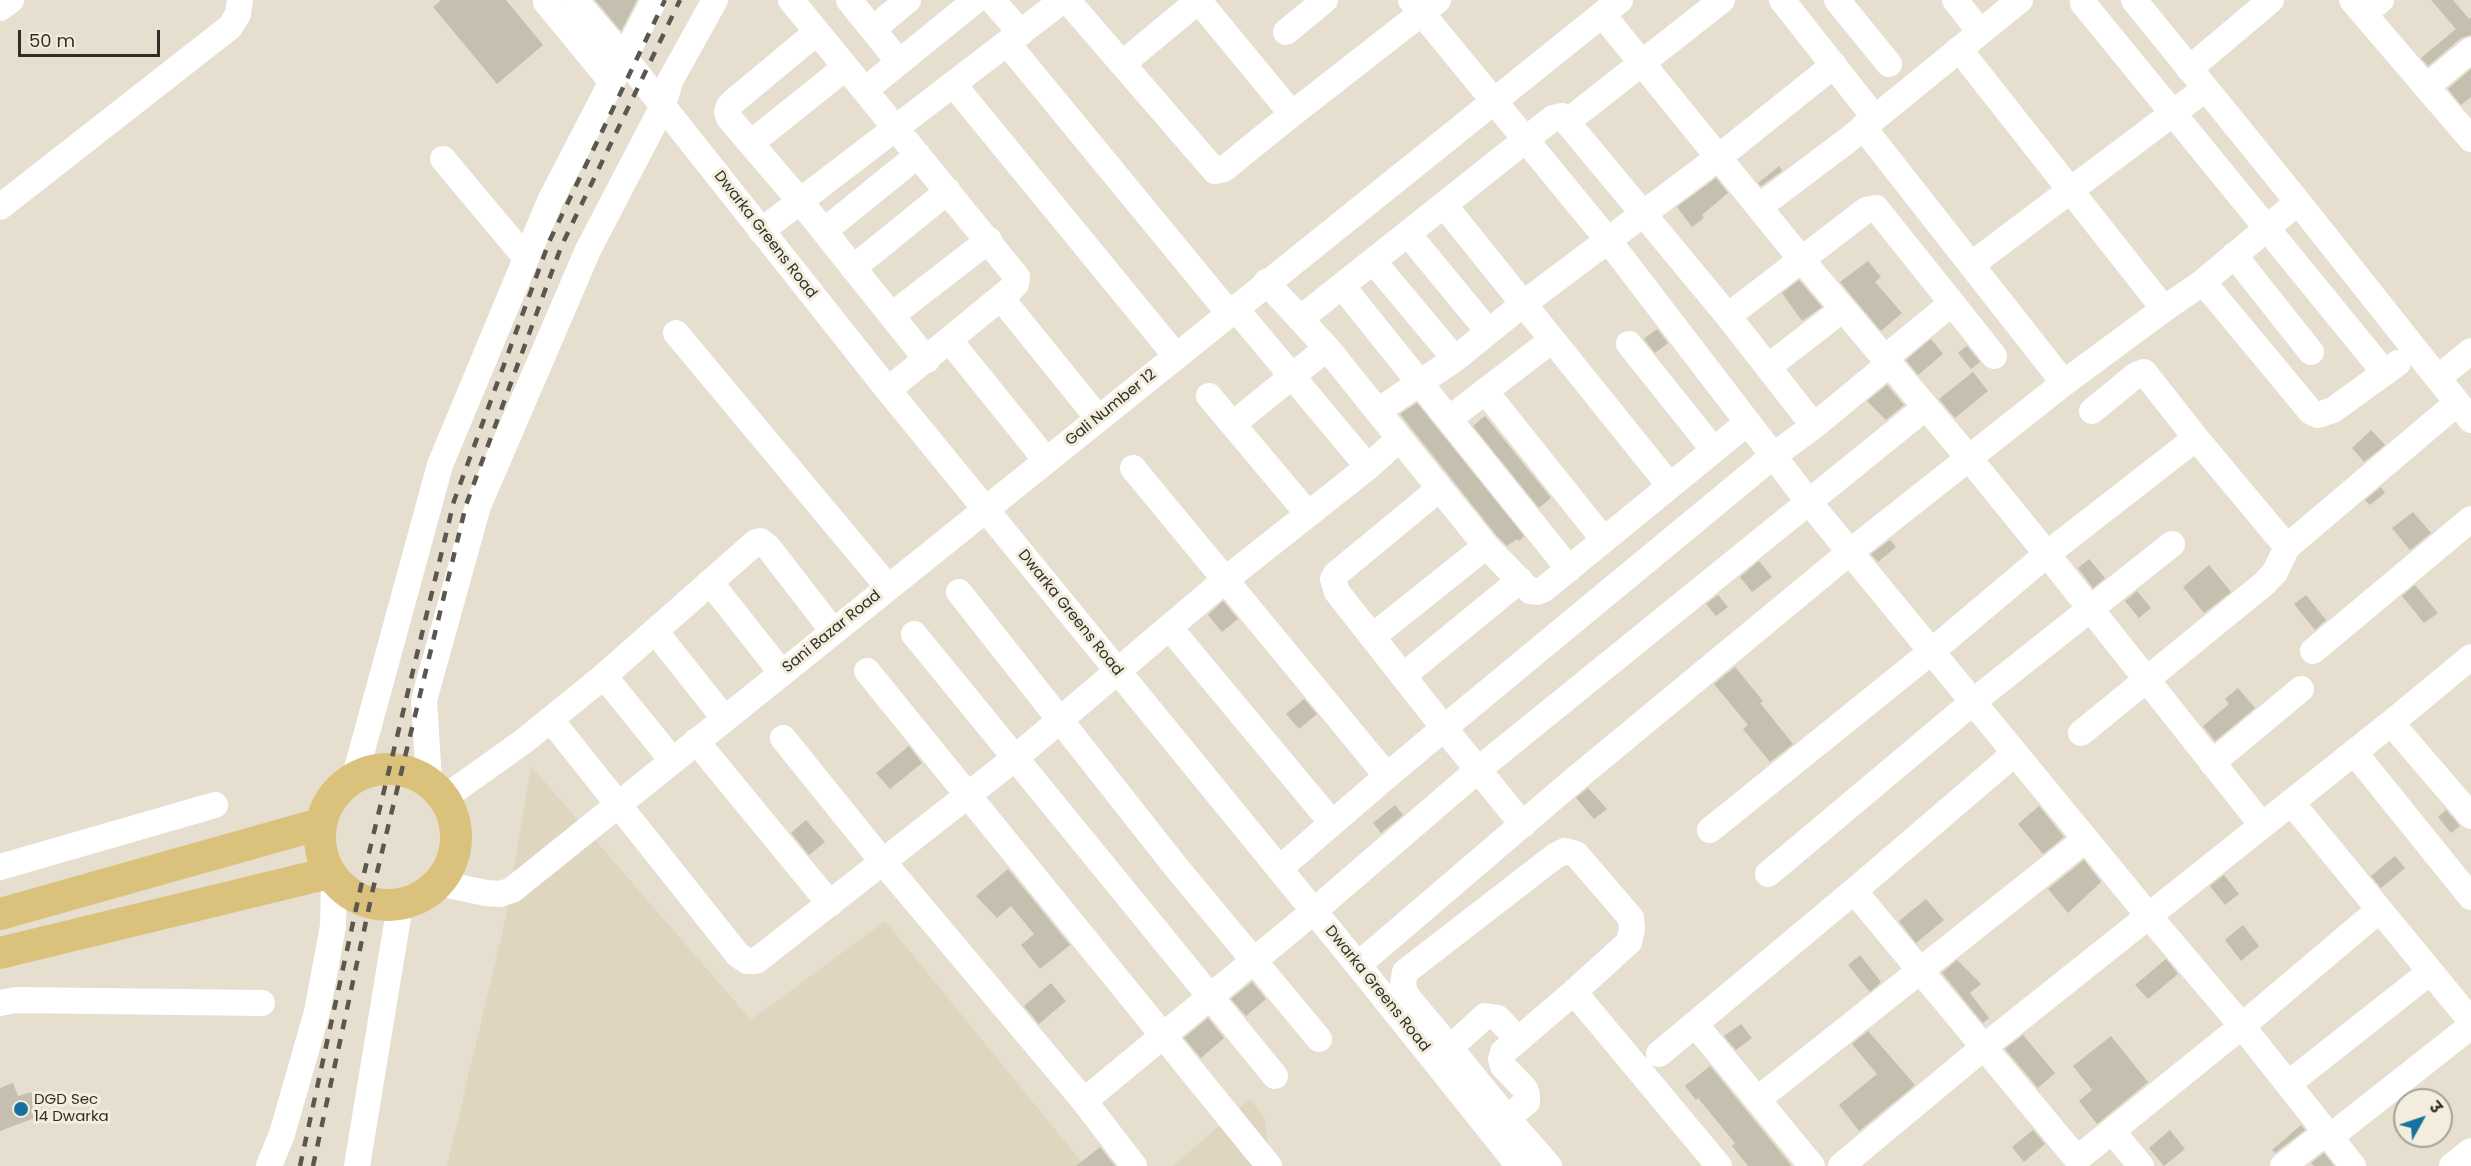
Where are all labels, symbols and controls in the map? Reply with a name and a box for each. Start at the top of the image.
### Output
scale bar [21,18,164,56]
text: 50 m [29,28,75,53]
street label: Dwarka Greens Road [710,168,820,302]
street label: Gali Number 12 [1062,366,1160,450]
street label: Dwarka Greens Road [1014,546,1126,680]
street label: Sani Bazar Road [779,587,885,677]
street label: Dwarka Greens Road [1321,922,1433,1056]
north arrow [2393,1088,2453,1148]
place label: DGD Sec 14 Dwarka [34,1091,109,1126]
text: उ [2424,1097,2447,1118]
marker: DGD Sec 14 Dwarka [12,1100,30,1118]

